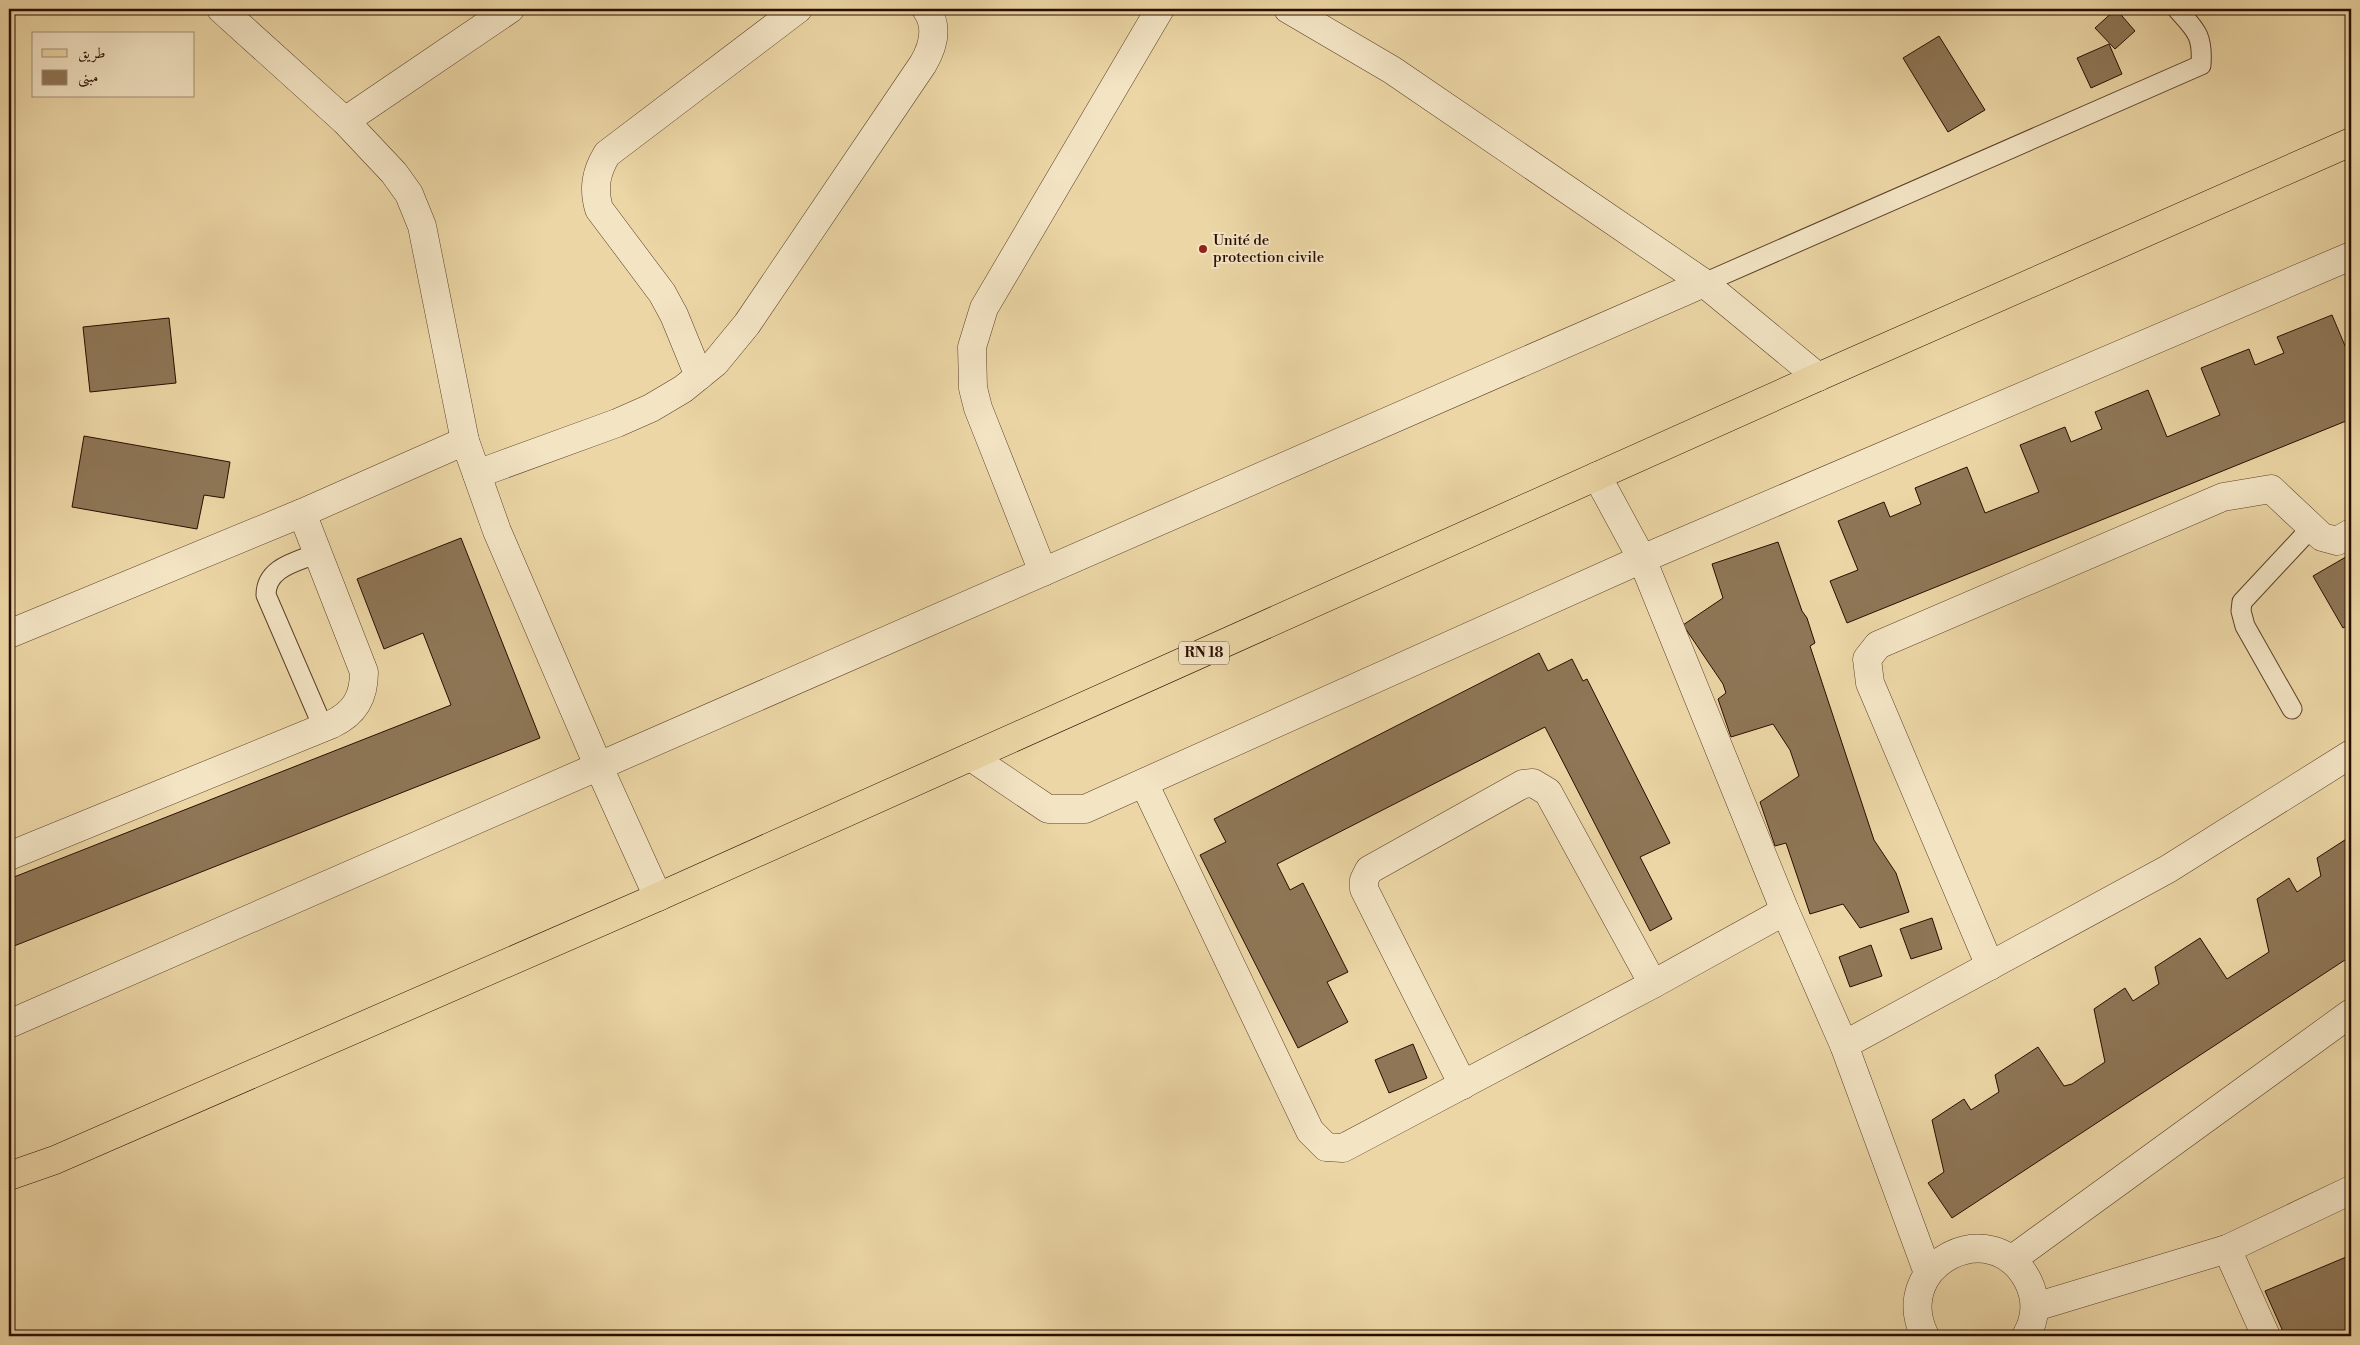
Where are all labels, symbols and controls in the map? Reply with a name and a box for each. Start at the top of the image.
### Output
legend [32,32,195,98]
text: طريق [78,44,105,63]
text: مبنى [78,68,98,88]
place label: Unité de protection civile [1213,231,1324,267]
marker: Unité de protection civile [1197,243,1209,255]
road number: RN 18 [1179,641,1229,664]

